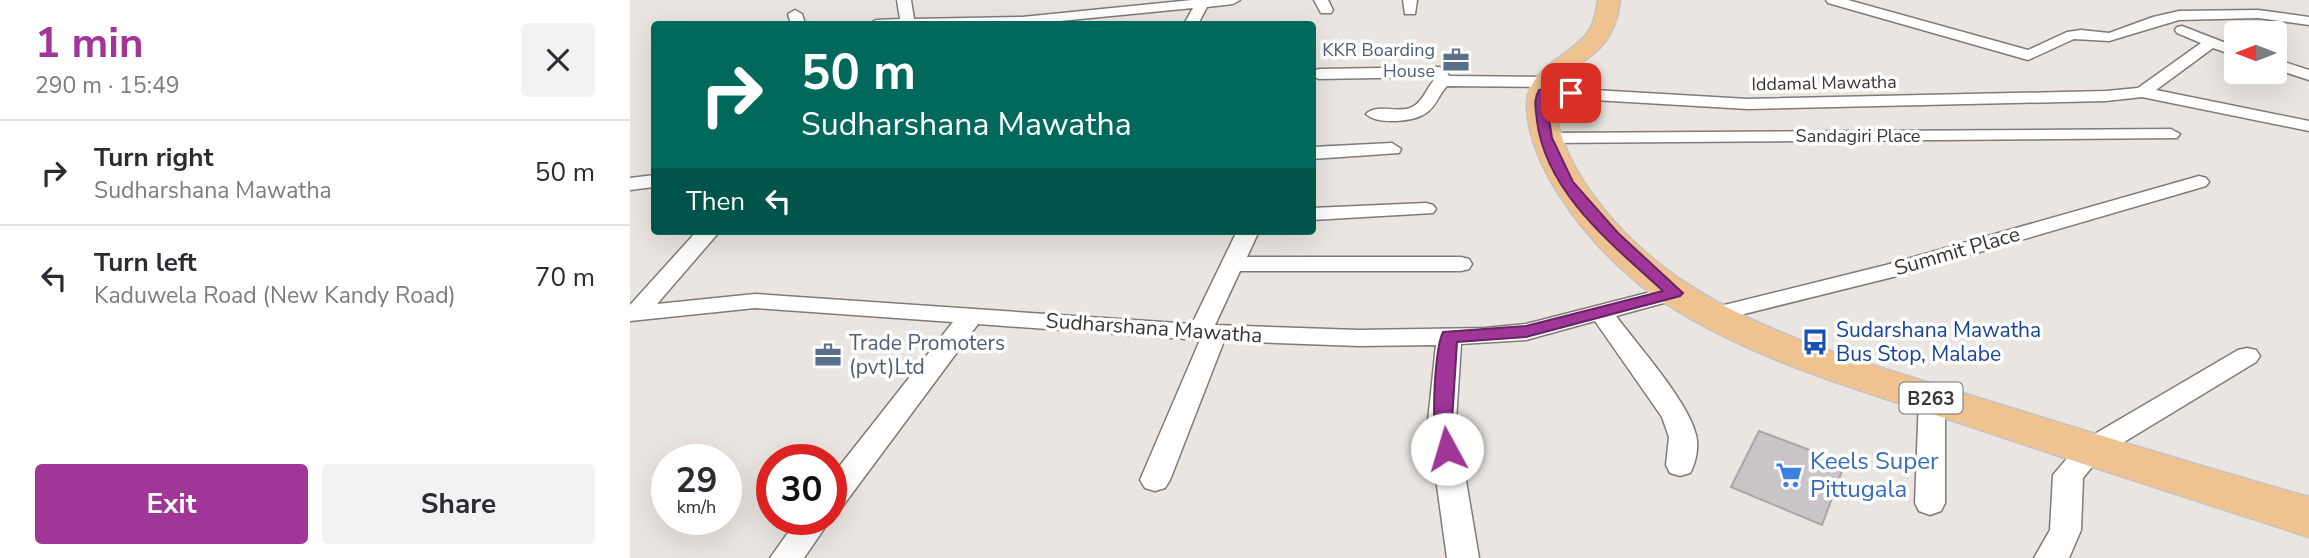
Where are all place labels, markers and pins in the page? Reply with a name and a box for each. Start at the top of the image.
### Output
place label: KKR Boarding House [1322,38,1435,83]
office icon: KKR Boarding House [1441,45,1471,75]
pin [1541,63,1601,123]
place label: Sudarshana Mawatha Bus Stop, Malabe [1836,316,2041,368]
bus stop icon: Sudarshana Mawatha Bus Stop, Malabe [1800,327,1830,357]
place label: Trade Promoters (pvt)Ltd [849,329,1005,381]
office icon: Trade Promoters (pvt)Ltd [813,340,843,370]
place label: Keels Super Pittugala [1810,445,1939,505]
supermarket icon: Keels Super Pittugala [1774,460,1804,490]

